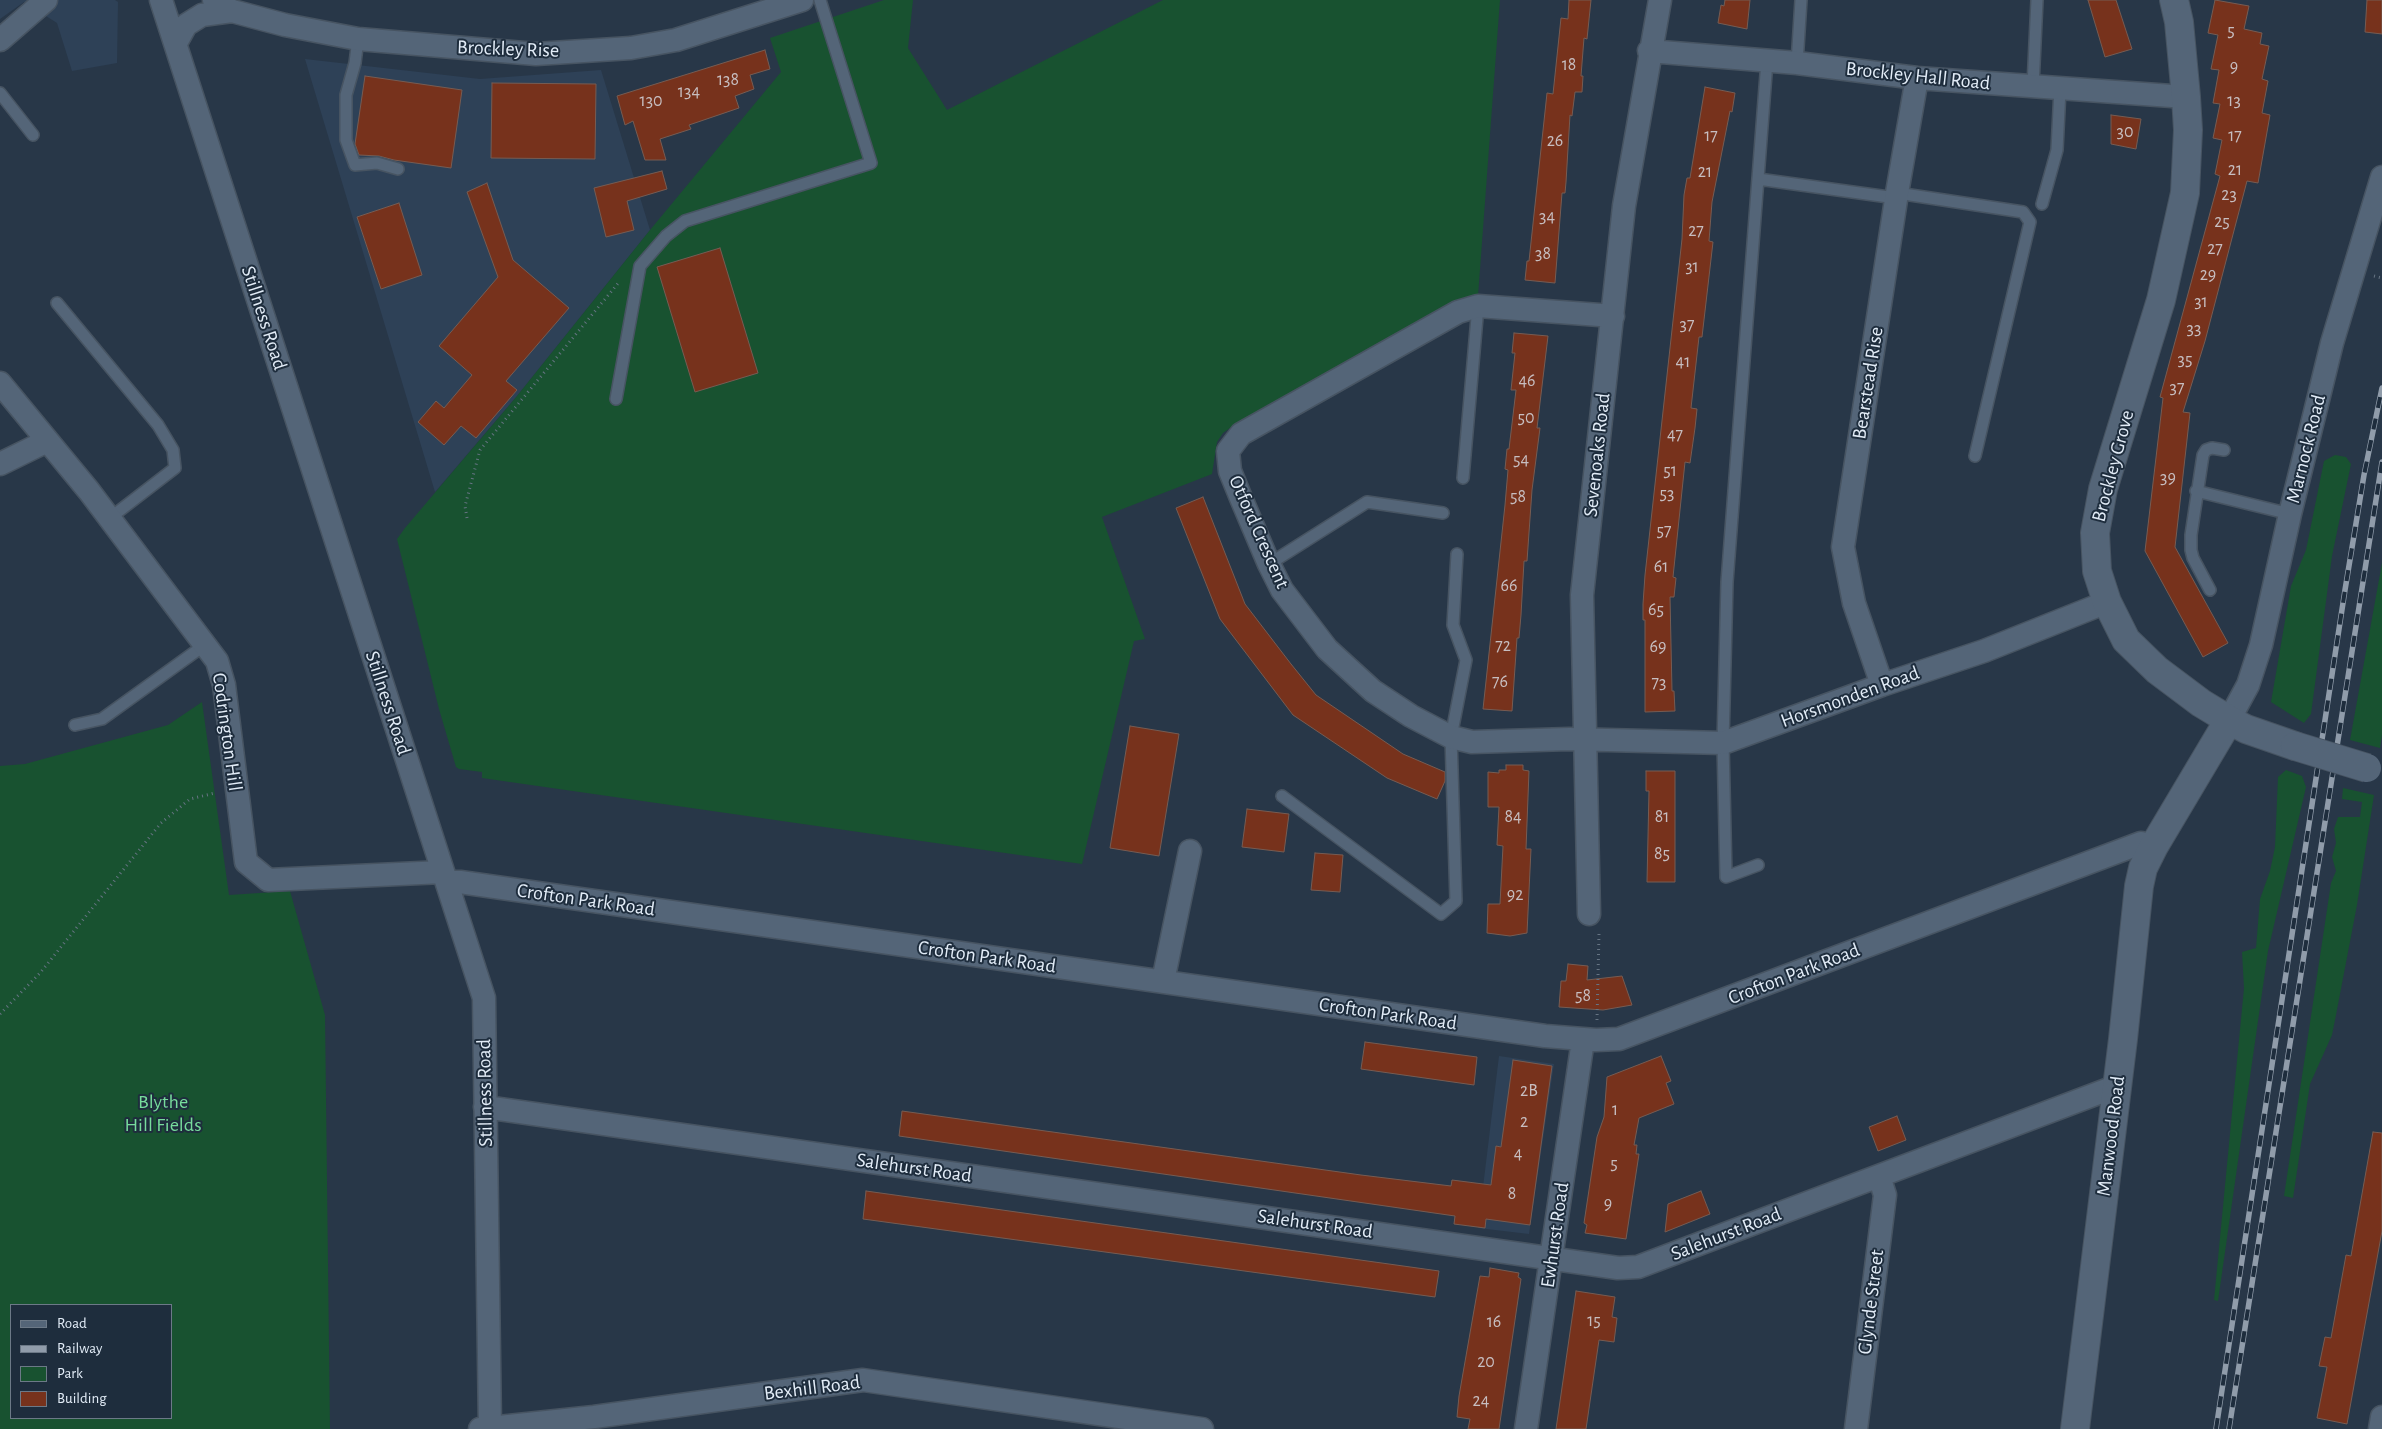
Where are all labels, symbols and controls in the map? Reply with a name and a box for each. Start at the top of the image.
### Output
house number: 5 [2227,20,2235,42]
street label: Brockley Rise [457,35,559,63]
house number: 18 [1562,54,1576,76]
street label: Brockley Hall Road [1845,56,1991,96]
house number: 9 [2230,56,2238,78]
house number: 138 [717,69,739,91]
house number: 134 [678,81,700,103]
house number: 130 [639,90,663,112]
house number: 13 [2227,90,2241,112]
house number: 30 [2117,121,2133,143]
house number: 17 [1704,125,1718,147]
house number: 17 [2228,125,2242,147]
house number: 26 [1547,130,1563,152]
house number: 21 [2228,159,2242,181]
house number: 21 [1698,161,1712,183]
house number: 23 [2221,184,2237,206]
house number: 34 [1539,206,1555,228]
house number: 25 [2214,211,2230,233]
house number: 27 [1688,220,1704,242]
house number: 27 [2207,238,2223,260]
house number: 38 [1535,243,1551,265]
house number: 31 [1685,256,1699,278]
street label: Stillness Road [236,263,292,373]
house number: 29 [2200,264,2216,286]
house number: 31 [2194,291,2208,313]
house number: 37 [1680,314,1694,336]
house number: 33 [2187,318,2201,340]
street label: Bearstead Rise [1847,325,1889,441]
house number: 35 [2178,349,2192,371]
house number: 41 [1676,351,1690,373]
house number: 46 [1518,370,1536,392]
house number: 37 [2170,377,2184,399]
street label: Sevenoaks Road [1579,392,1615,518]
street label: Marnock Road [2281,392,2331,506]
house number: 50 [1517,407,1535,429]
street label: Brockley Grove [2087,408,2139,524]
house number: 47 [1667,424,1683,446]
house number: 54 [1513,449,1529,471]
house number: 51 [1663,460,1677,482]
house number: 39 [2160,467,2176,489]
street label: Otford Crescent [1223,472,1295,592]
house number: 53 [1660,483,1674,505]
house number: 58 [1510,486,1526,508]
house number: 57 [1656,520,1672,542]
house number: 61 [1654,556,1668,578]
house number: 66 [1501,575,1517,597]
house number: 65 [1648,599,1664,621]
house number: 72 [1495,635,1511,657]
house number: 69 [1650,636,1666,658]
street label: Stillness Road [360,648,416,758]
street label: Horsmonden Road [1777,661,1923,733]
street label: Codrington Hill [207,671,247,793]
house number: 76 [1492,671,1508,693]
house number: 73 [1652,672,1666,694]
house number: 84 [1504,806,1522,828]
house number: 81 [1655,806,1669,828]
house number: 85 [1654,843,1670,865]
street label: Crofton Park Road [515,878,657,922]
house number: 92 [1507,884,1523,906]
street label: Crofton Park Road [916,935,1058,979]
street label: Crofton Park Road [1725,938,1863,1010]
house number: 58 [1575,985,1591,1007]
street label: Crofton Park Road [1317,992,1459,1036]
street label: Stillness Road [472,1039,498,1147]
street label: Manwood Road [2092,1075,2130,1197]
house number: 2B [1520,1080,1538,1102]
park label: Blythe Hill Fields [124,1090,202,1137]
house number: 1 [1612,1099,1618,1121]
house number: 2 [1520,1111,1528,1133]
house number: 4 [1514,1143,1522,1165]
street label: Salehurst Road [855,1148,973,1188]
house number: 5 [1610,1153,1618,1175]
street label: Ewhurst Road [1536,1181,1574,1289]
house number: 8 [1508,1183,1516,1205]
house number: 9 [1604,1193,1612,1215]
street label: Salehurst Road [1667,1202,1785,1266]
street label: Salehurst Road [1256,1204,1374,1244]
street label: Glynde Street [1853,1248,1889,1356]
legend [10,1304,172,1419]
house number: 15 [1587,1310,1601,1332]
house number: 16 [1487,1311,1501,1333]
text: Road [57,1316,87,1331]
text: Railway [57,1341,102,1356]
house number: 20 [1477,1351,1495,1373]
text: Park [57,1366,83,1381]
street label: Bexhill Road [763,1370,861,1406]
house number: 24 [1473,1390,1489,1412]
text: Building [57,1391,107,1406]

